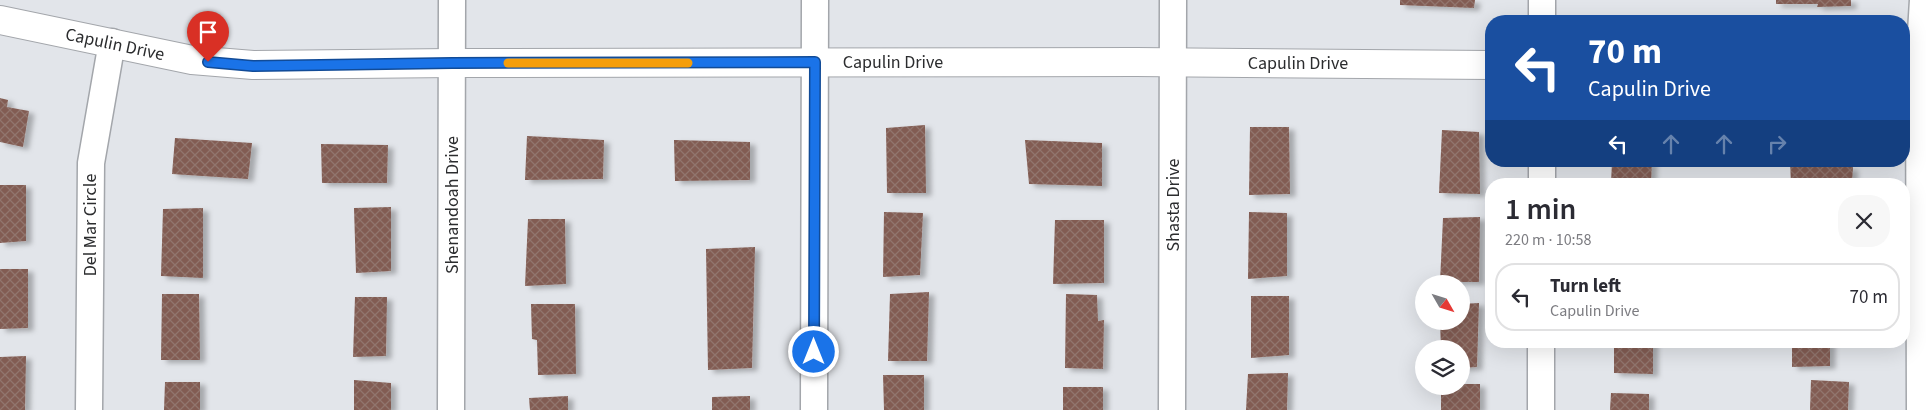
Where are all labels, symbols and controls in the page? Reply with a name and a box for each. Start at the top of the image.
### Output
pin [187,11,229,62]
icon: arrive [194,18,222,46]
street label: Capulin Drive [63,22,167,67]
text: 70 m [1588,27,1662,77]
icon: left [1505,35,1570,100]
street label: Capulin Drive [843,50,943,75]
street label: Capulin Drive [1248,51,1348,76]
text: Capulin Drive [1588,73,1711,105]
icon: left [1604,130,1632,158]
icon: ahead [1657,130,1685,158]
icon: ahead [1710,130,1738,158]
icon: right [1763,130,1791,158]
street label: Shenandoah Drive [440,136,465,274]
street label: Shasta Drive [1161,158,1186,252]
street label: Del Mar Circle [78,174,103,276]
text: 1 min [1505,188,1576,231]
button: close [1838,195,1890,247]
text: 220 m · 10:58 [1505,229,1592,251]
text: Turn left [1550,273,1621,300]
north arrow [1415,275,1470,330]
map controls [1415,275,1470,395]
icon: left [1507,283,1535,311]
text: 70 m [1850,284,1888,311]
text: Capulin Drive [1550,300,1639,322]
position arrow [787,325,839,377]
button: layers [1415,340,1470,395]

